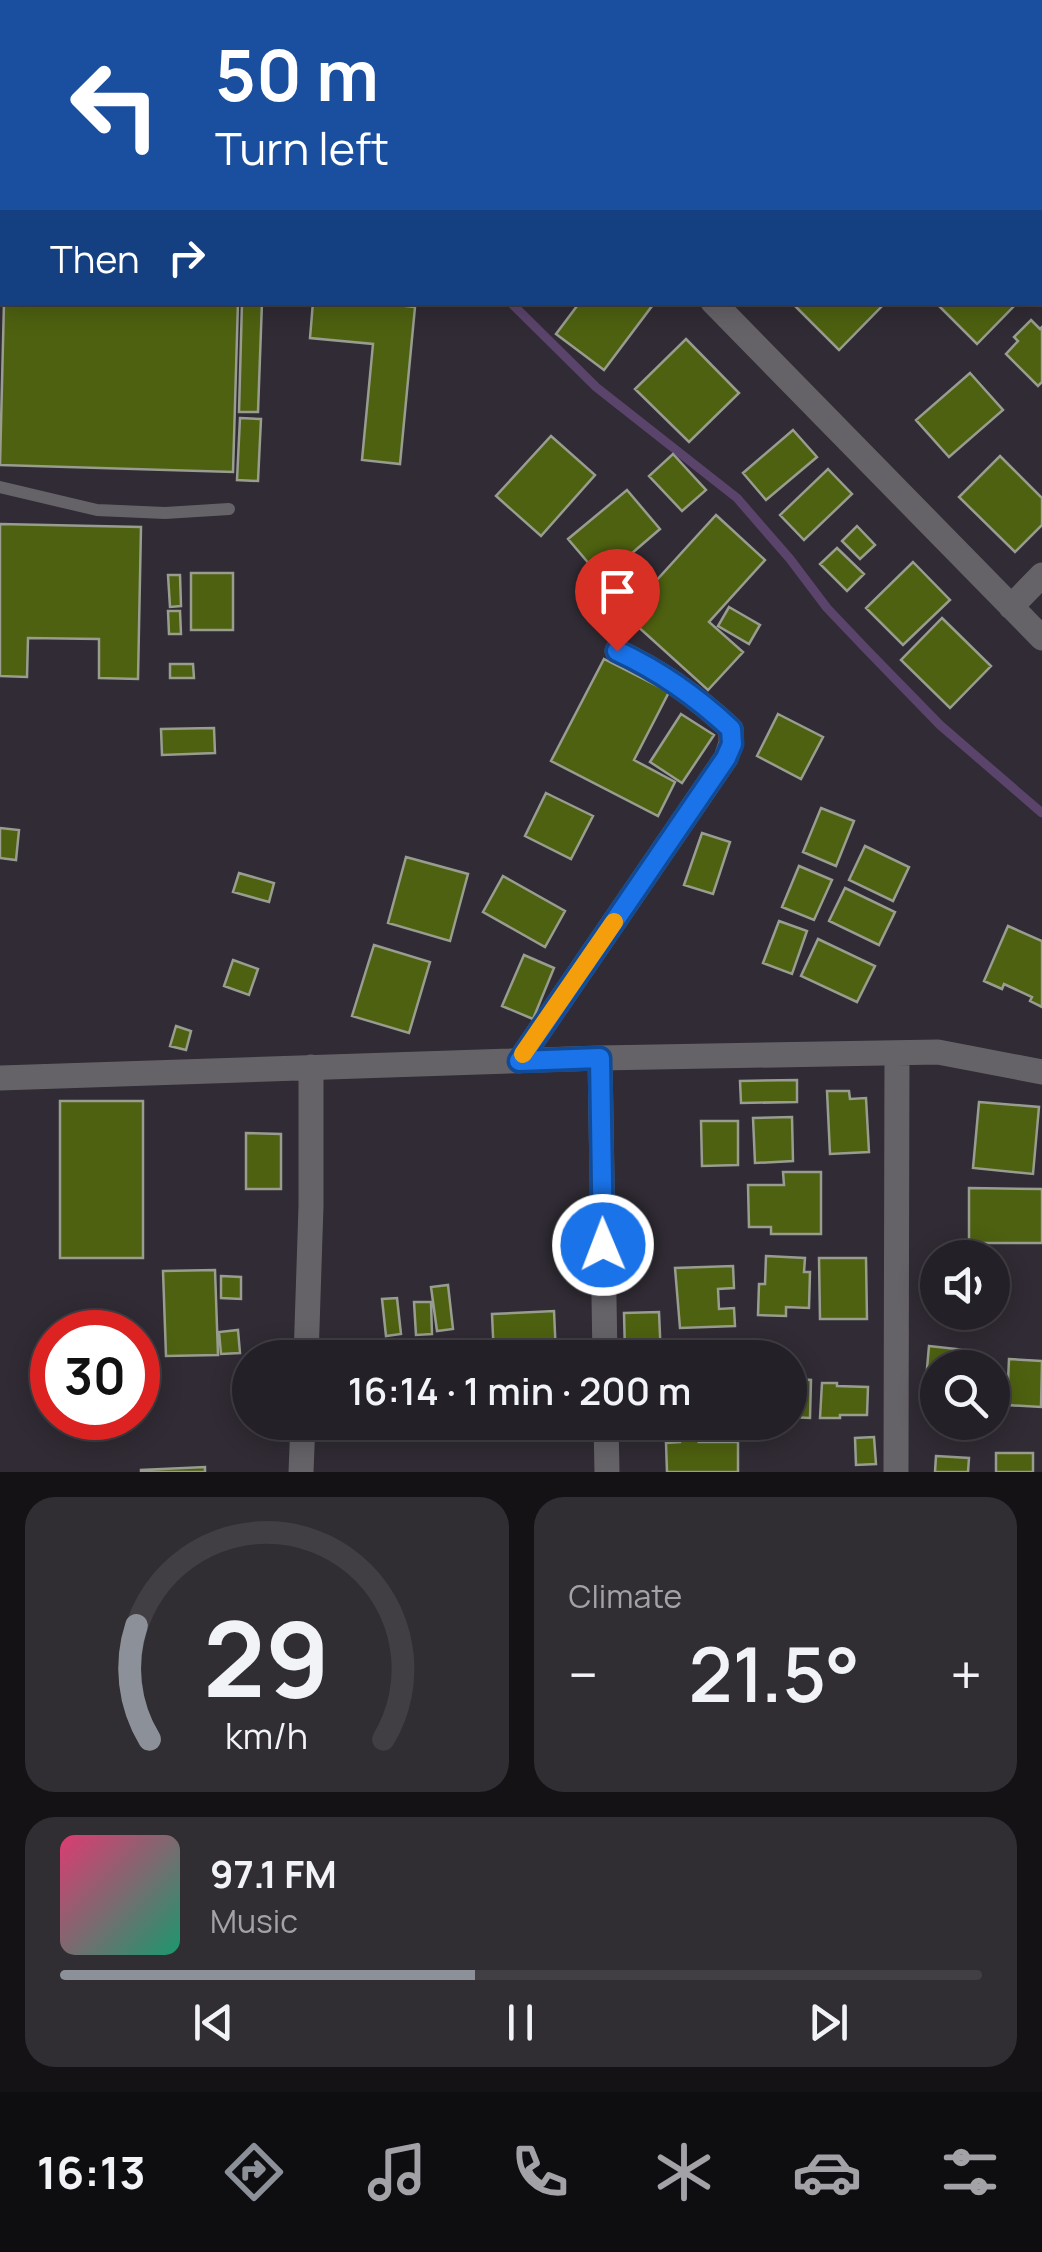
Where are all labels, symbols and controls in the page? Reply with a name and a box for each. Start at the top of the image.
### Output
text: 50 m [215,26,379,122]
icon: left [50,40,180,170]
text: Turn left [215,117,389,179]
icon: right [159,230,214,285]
text: Then [50,232,139,284]
pin [575,549,660,652]
icon: arrive [590,564,645,619]
position arrow [551,1193,655,1297]
map controls [920,1240,1010,1440]
button: sound [920,1240,1010,1330]
speed limit sign: 30 [30,1310,160,1440]
button: search [920,1350,1010,1440]
text: 16:14 · 1 min · 200 m [348,1364,691,1416]
text: Climate [569,1574,682,1618]
text: 29 [203,1586,330,1728]
text: 21.5° [688,1622,860,1725]
text: − [569,1636,598,1712]
text: + [950,1636,982,1712]
text: km/h [225,1711,308,1760]
text: 97.1 FM [210,1847,337,1899]
text: Music [210,1899,298,1943]
icon: previous [186,1995,241,2050]
icon: pause [493,1995,548,2050]
icon: next [801,1995,856,2050]
icon: directions [219,2137,289,2207]
icon: music [362,2137,432,2207]
icon: phone [505,2137,575,2207]
icon: climate [649,2137,719,2207]
icon: car [792,2137,862,2207]
icon: filters [935,2137,1005,2207]
text: 16:13 [37,2141,146,2203]

